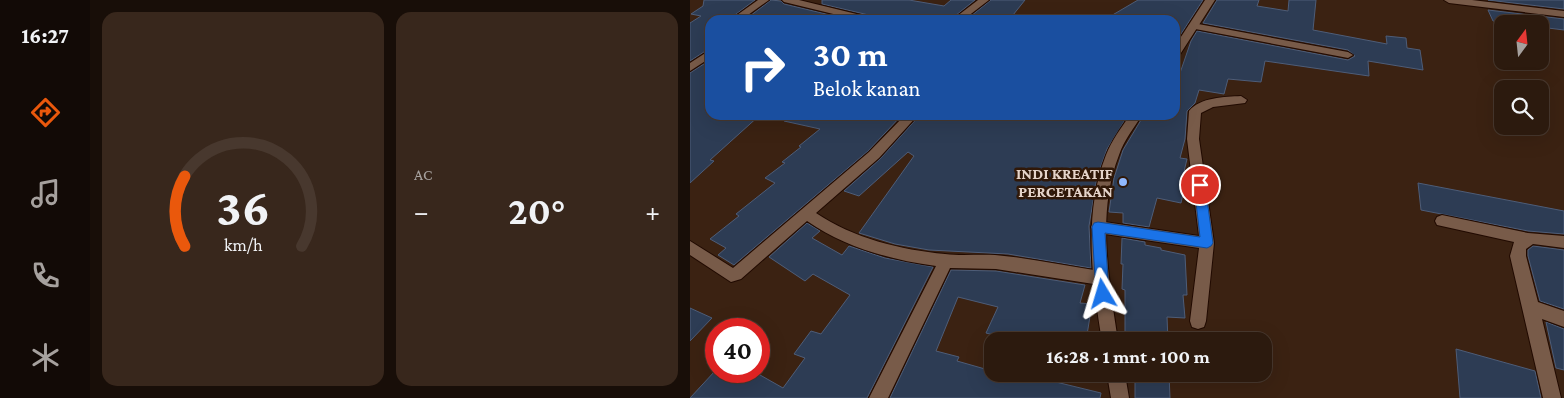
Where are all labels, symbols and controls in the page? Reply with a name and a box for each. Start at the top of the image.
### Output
north arrow [1494,15,1549,70]
map controls [1494,15,1549,135]
text: 16:27 [21,23,69,48]
icon: right [730,35,795,100]
text: 30 m [813,35,888,74]
text: Belok kanan [813,76,920,101]
button: search [1494,80,1549,135]
icon: directions [28,95,63,130]
pin [1179,164,1221,206]
place label: INDI KREATIF PERCETAKAN [1016,165,1114,200]
text: AC [414,166,432,183]
icon: arrive [1186,171,1214,199]
icon: music [28,176,63,211]
marker: INDI KREATIF PERCETAKAN [1117,176,1129,188]
text: 36 [216,178,270,236]
text: 20° [508,190,566,232]
text: − [414,196,429,227]
text: + [645,196,660,227]
text: km/h [224,235,263,255]
icon: phone [28,258,63,293]
position arrow [1076,267,1128,319]
speed limit sign: 40 [705,318,770,383]
icon: climate [28,340,63,375]
text: 16:28 · 1 mnt · 100 m [1046,346,1210,367]

